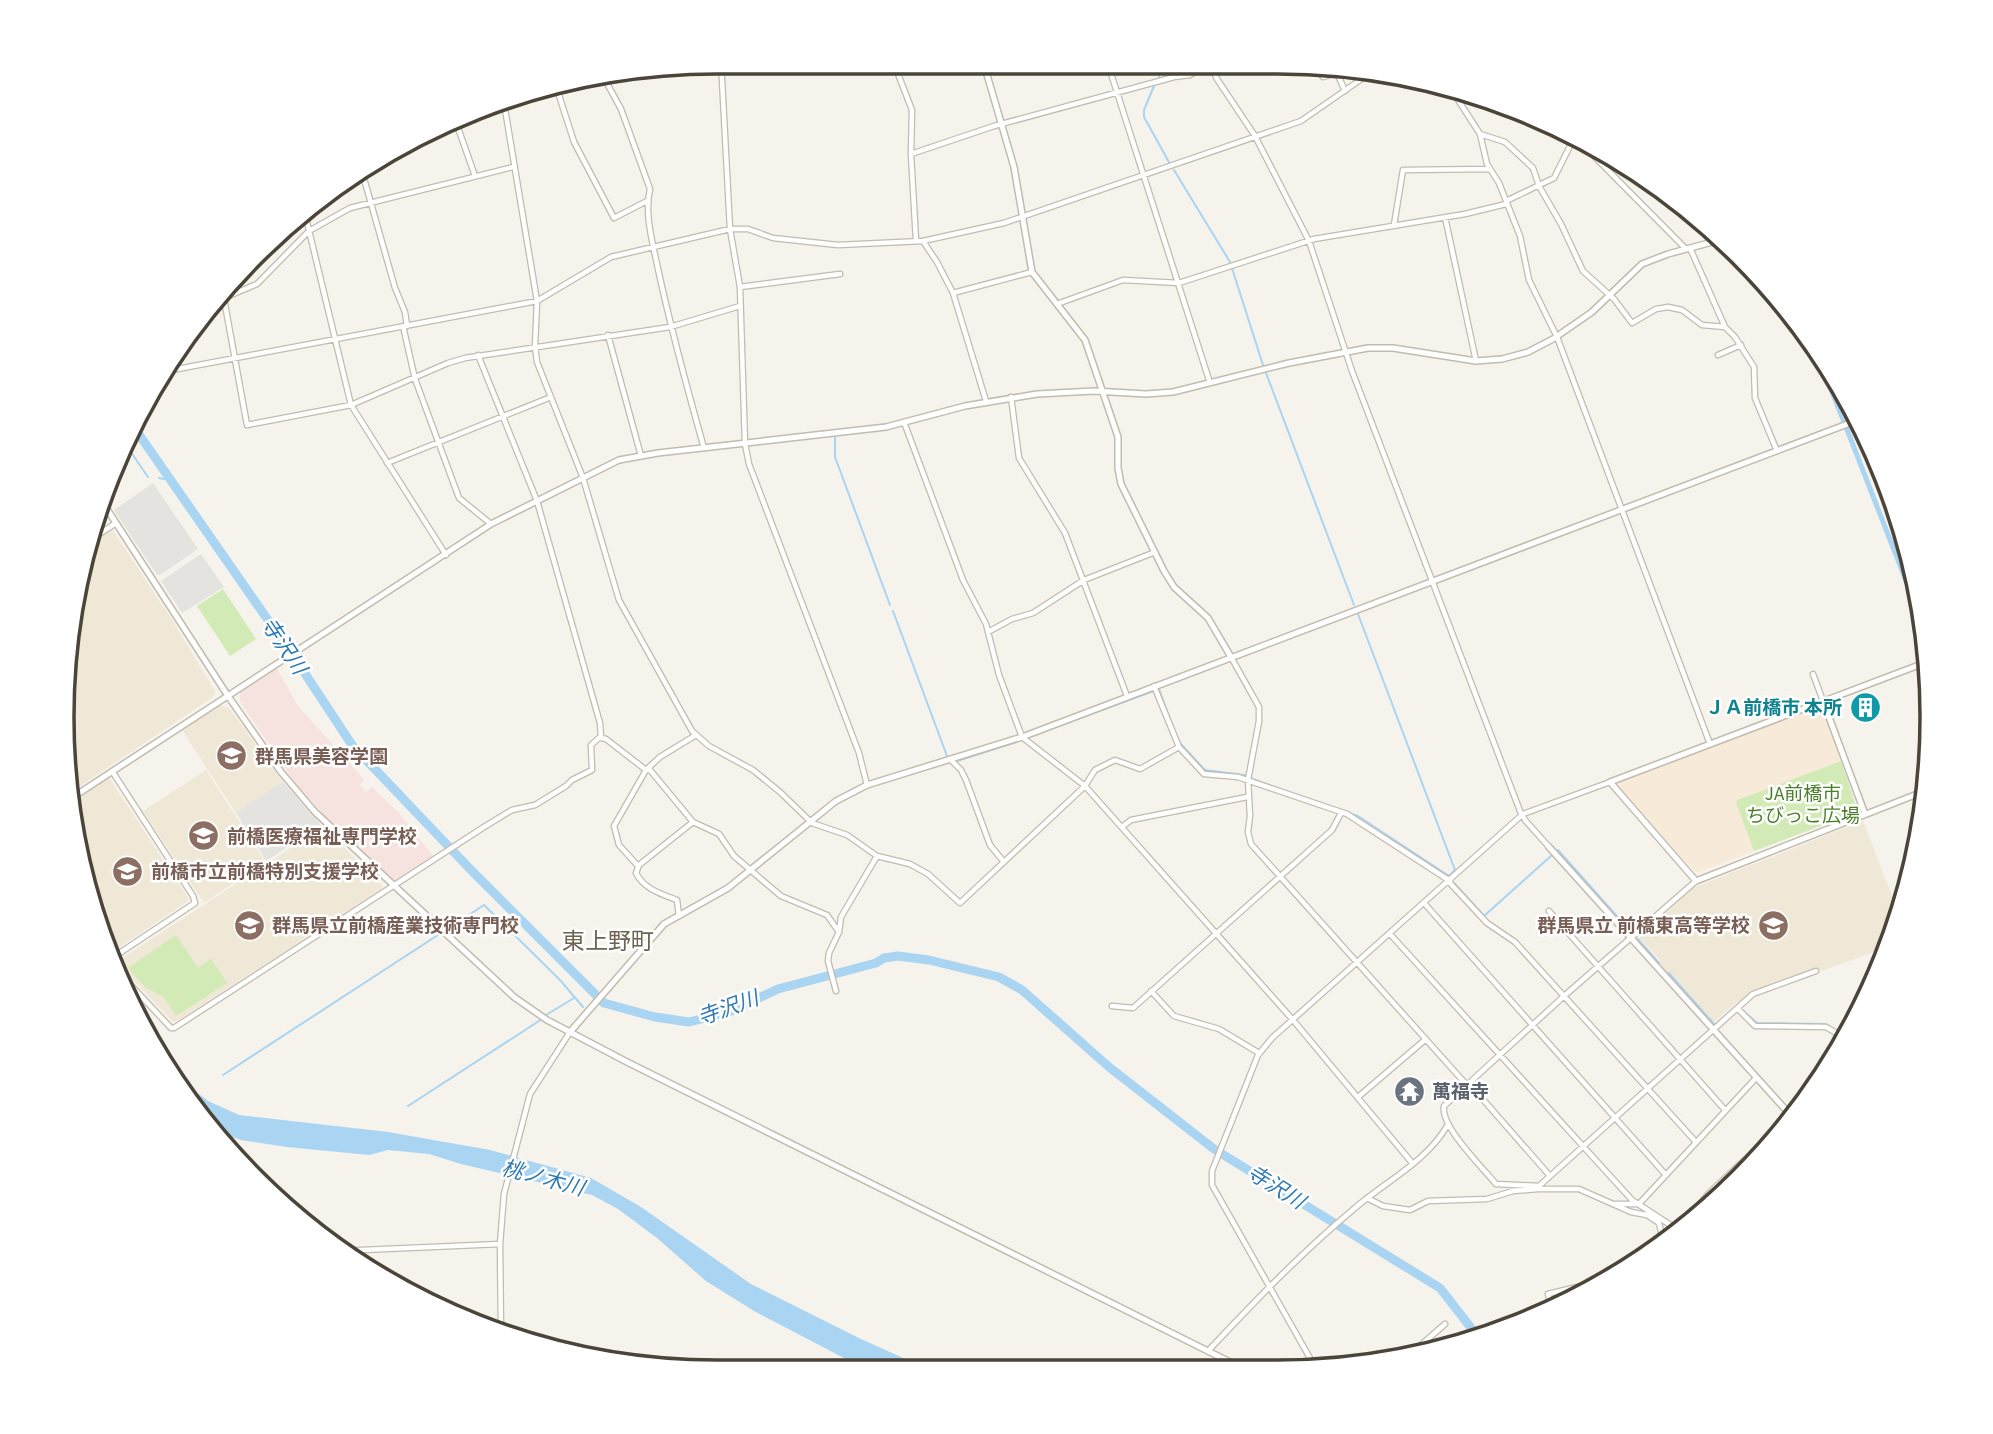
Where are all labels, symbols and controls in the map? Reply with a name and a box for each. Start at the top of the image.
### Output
water label: 寺沢川 [254,611,315,682]
building icon: ＪＡ前橋市 本所 [1848,690,1882,724]
place label: ＪＡ前橋市 本所 [1705,695,1842,722]
school or university icon: 群馬県美容学園 [215,739,249,773]
place label: 群馬県美容学園 [255,744,388,771]
park label: JA前橋市 ちびっこ広場 [1746,781,1860,830]
school or university icon: 前橋医療福祉専門学校 [187,819,221,853]
place label: 前橋医療福祉専門学校 [227,824,417,851]
school or university icon: 前橋市立前橋特別支援学校 [111,854,145,888]
place label: 前橋市立前橋特別支援学校 [151,859,379,886]
school or university icon: 群馬県立前橋産業技術専門校 [232,908,266,942]
school or university icon: 群馬県立 前橋東高等学校 [1756,908,1790,942]
place label: 群馬県立前橋産業技術専門校 [272,913,519,940]
place label: 群馬県立 前橋東高等学校 [1537,913,1750,940]
district label: 東上野町 [562,925,654,958]
water label: 寺沢川 [693,982,765,1033]
temple icon: 萬福寺 [1392,1074,1426,1108]
place label: 萬福寺 [1432,1079,1489,1106]
water label: 桃ノ木川 [499,1153,589,1204]
water label: 寺沢川 [1241,1158,1312,1217]

